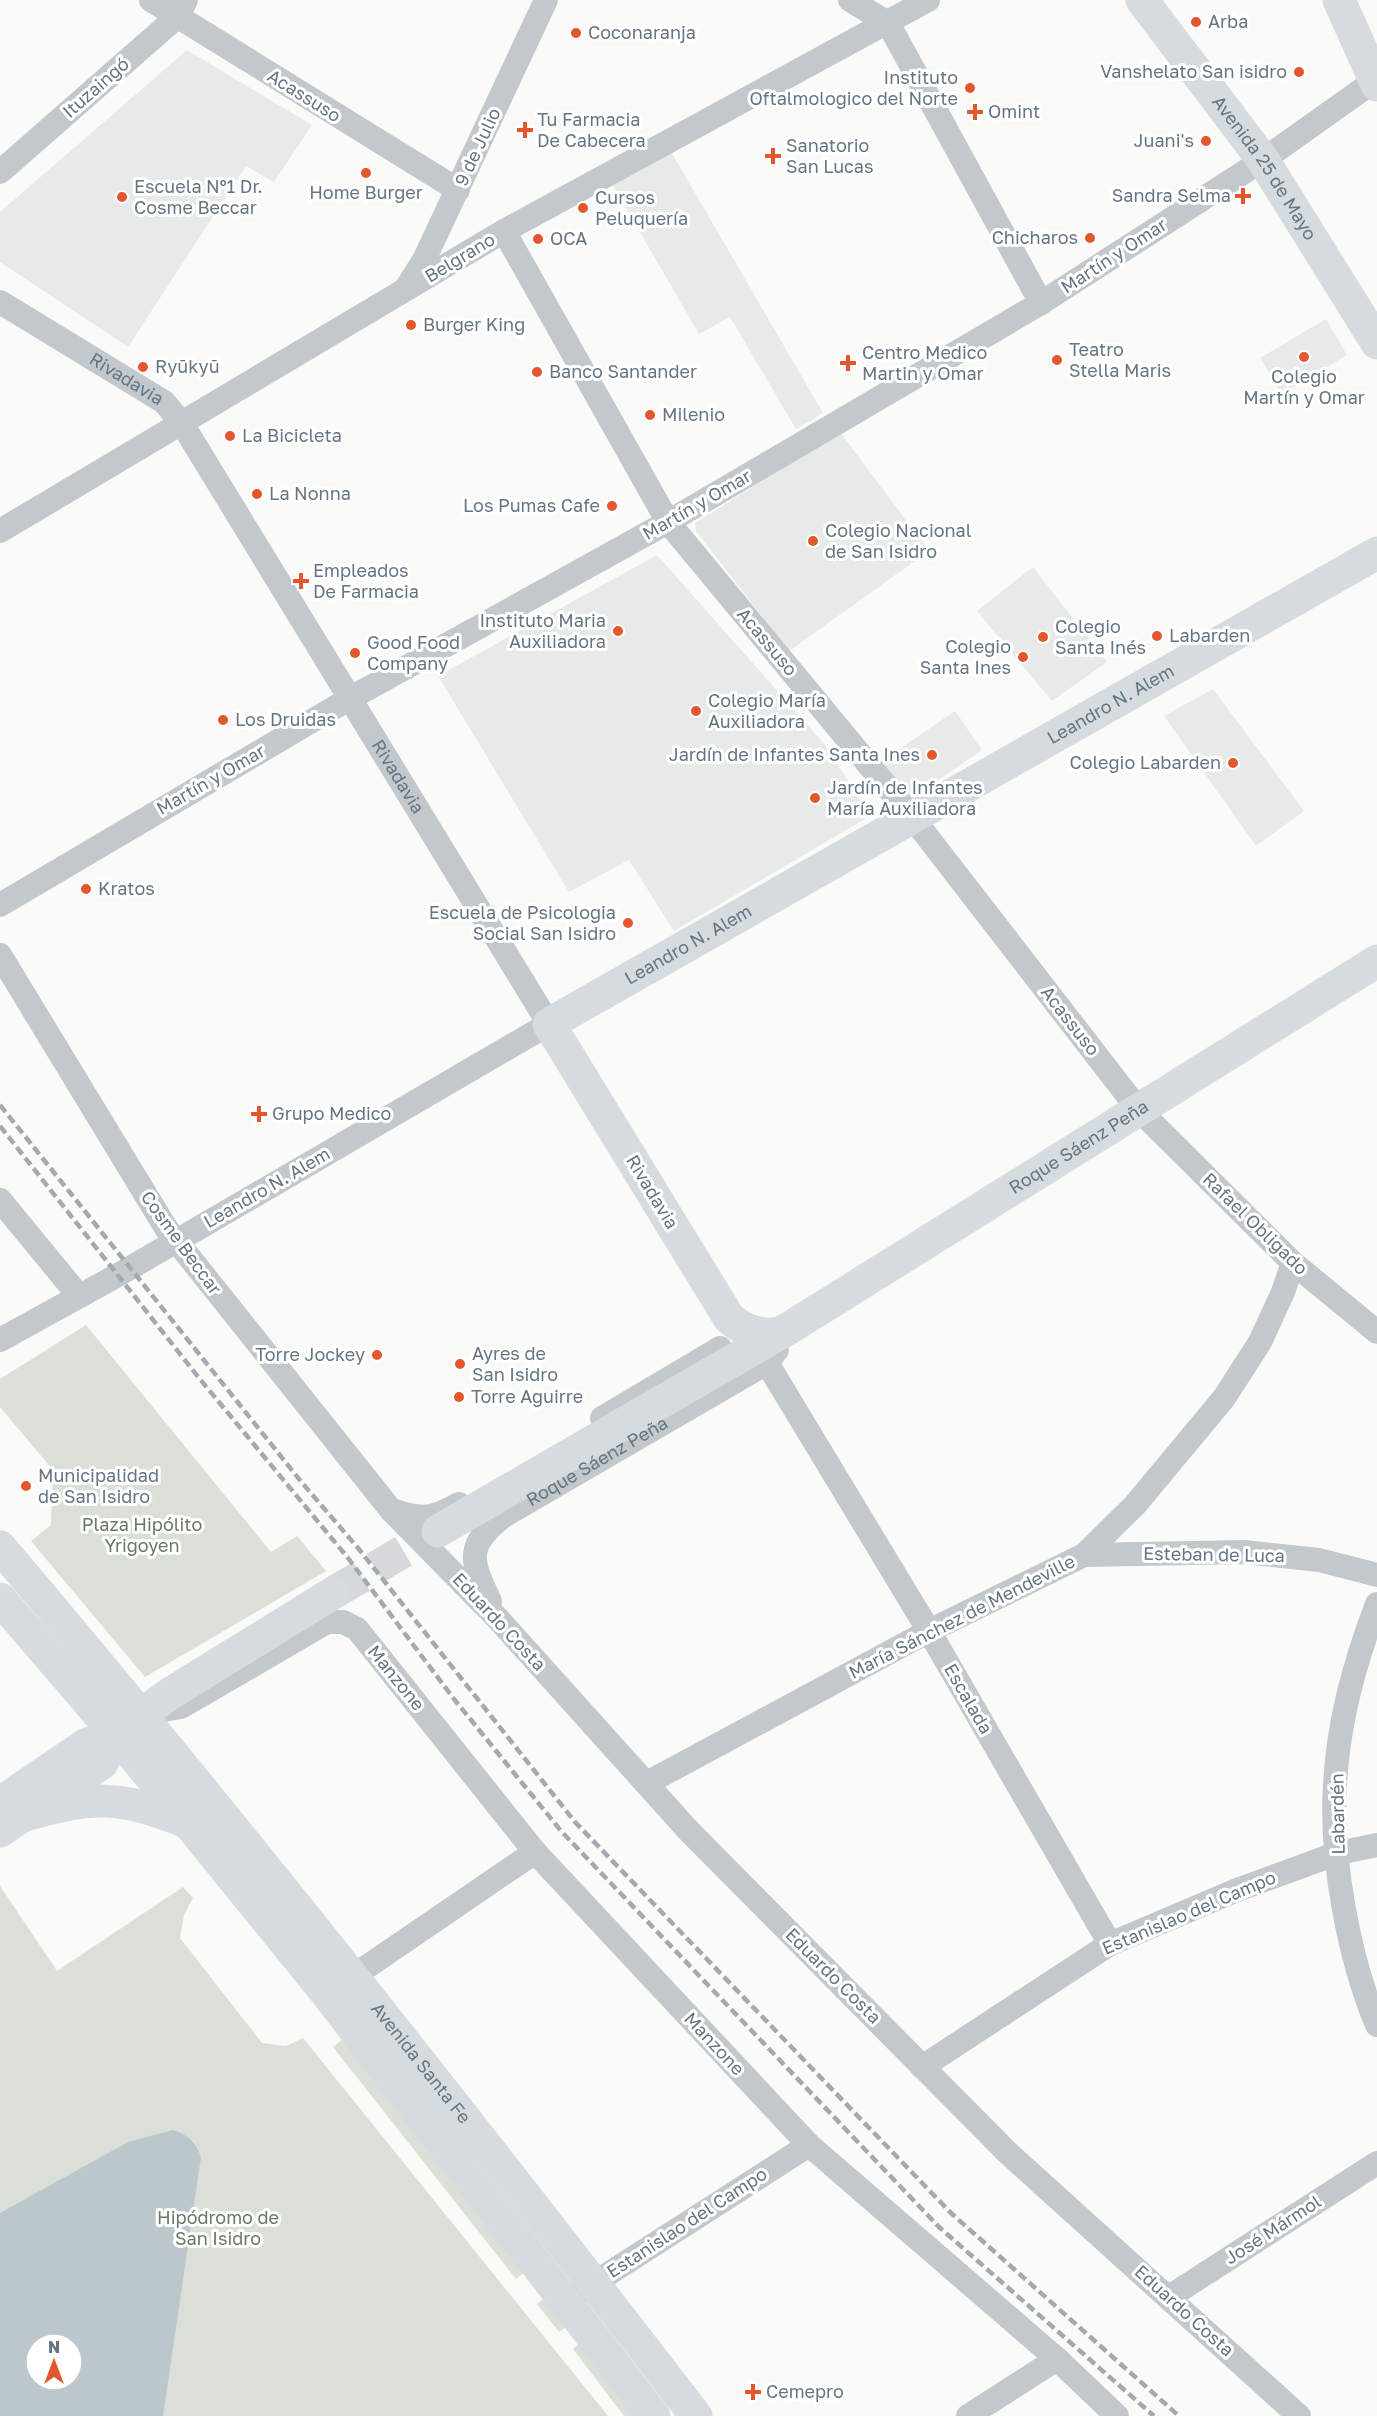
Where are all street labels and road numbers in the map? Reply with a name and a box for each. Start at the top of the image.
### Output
street label: Ituzaingó [58,52,133,122]
street label: Acassuso [264,64,345,126]
street label: Avenida 25 de Mayo [1208,91,1322,244]
street label: 9 de Julio [449,104,505,189]
street label: Martín y Omar [1056,213,1170,298]
street label: Belgrano [420,228,499,287]
street label: Rivadavia [86,347,168,409]
street label: Martín y Omar [638,464,755,544]
street label: Acassuso [733,603,803,680]
street label: Leandro N. Alem [1043,659,1177,748]
street label: Rivadavia [368,735,430,817]
street label: Martín y Omar [152,739,269,819]
street label: Leandro N. Alem [620,899,755,989]
street label: Acassuso [1037,981,1105,1060]
street label: Roque Sáenz Peña [1005,1095,1152,1198]
street label: Leandro N. Alem [199,1142,334,1232]
street label: Rivadavia [622,1150,684,1233]
street label: Rafael Obligado [1199,1168,1313,1279]
street label: Cosme Beccar [137,1186,227,1299]
street label: Roque Sáenz Peña [522,1411,671,1510]
street label: Esteban de Luca [1143,1542,1285,1566]
street label: María Sánchez de Mendeville [845,1549,1078,1683]
street label: Eduardo Costa [449,1568,551,1675]
street label: Manzone [364,1640,430,1715]
street label: Escalada [940,1659,998,1738]
street label: Labardén [1325,1773,1349,1855]
street label: Estanislao del Campo [1098,1866,1279,1959]
street label: Eduardo Costa [781,1923,886,2028]
street label: Avenida Santa Fe [367,1998,476,2128]
street label: Manzone [680,2007,749,2079]
street label: Estanislao del Campo [602,2162,771,2282]
street label: José Mármol [1220,2190,1325,2268]
street label: Eduardo Costa [1130,2260,1239,2361]

